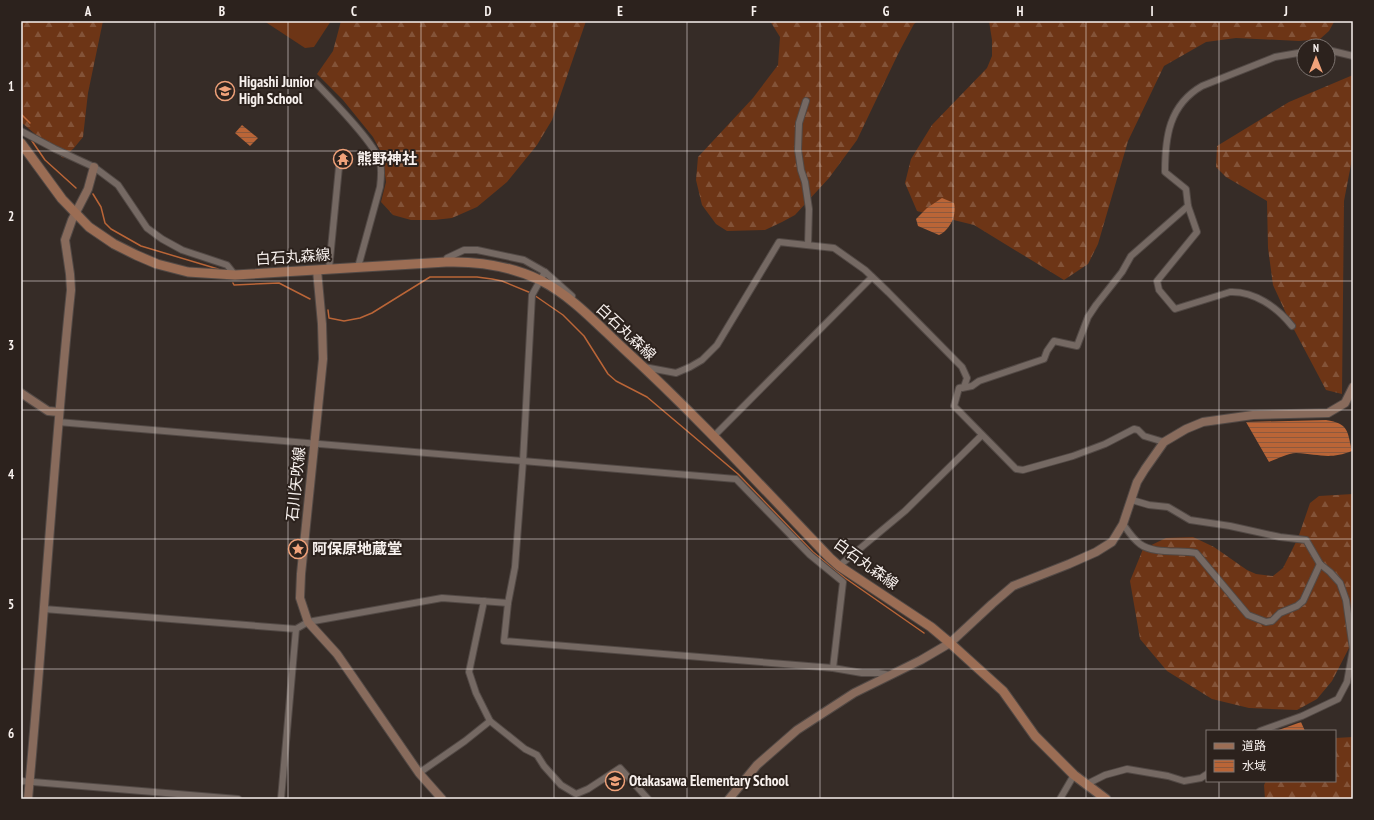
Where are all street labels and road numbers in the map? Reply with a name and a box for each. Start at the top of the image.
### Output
street label: 白石丸森線 [255,244,331,269]
street label: 白石丸森線 [592,299,660,364]
street label: 石川矢吹線 [282,446,309,522]
street label: 白石丸森線 [830,534,902,593]

